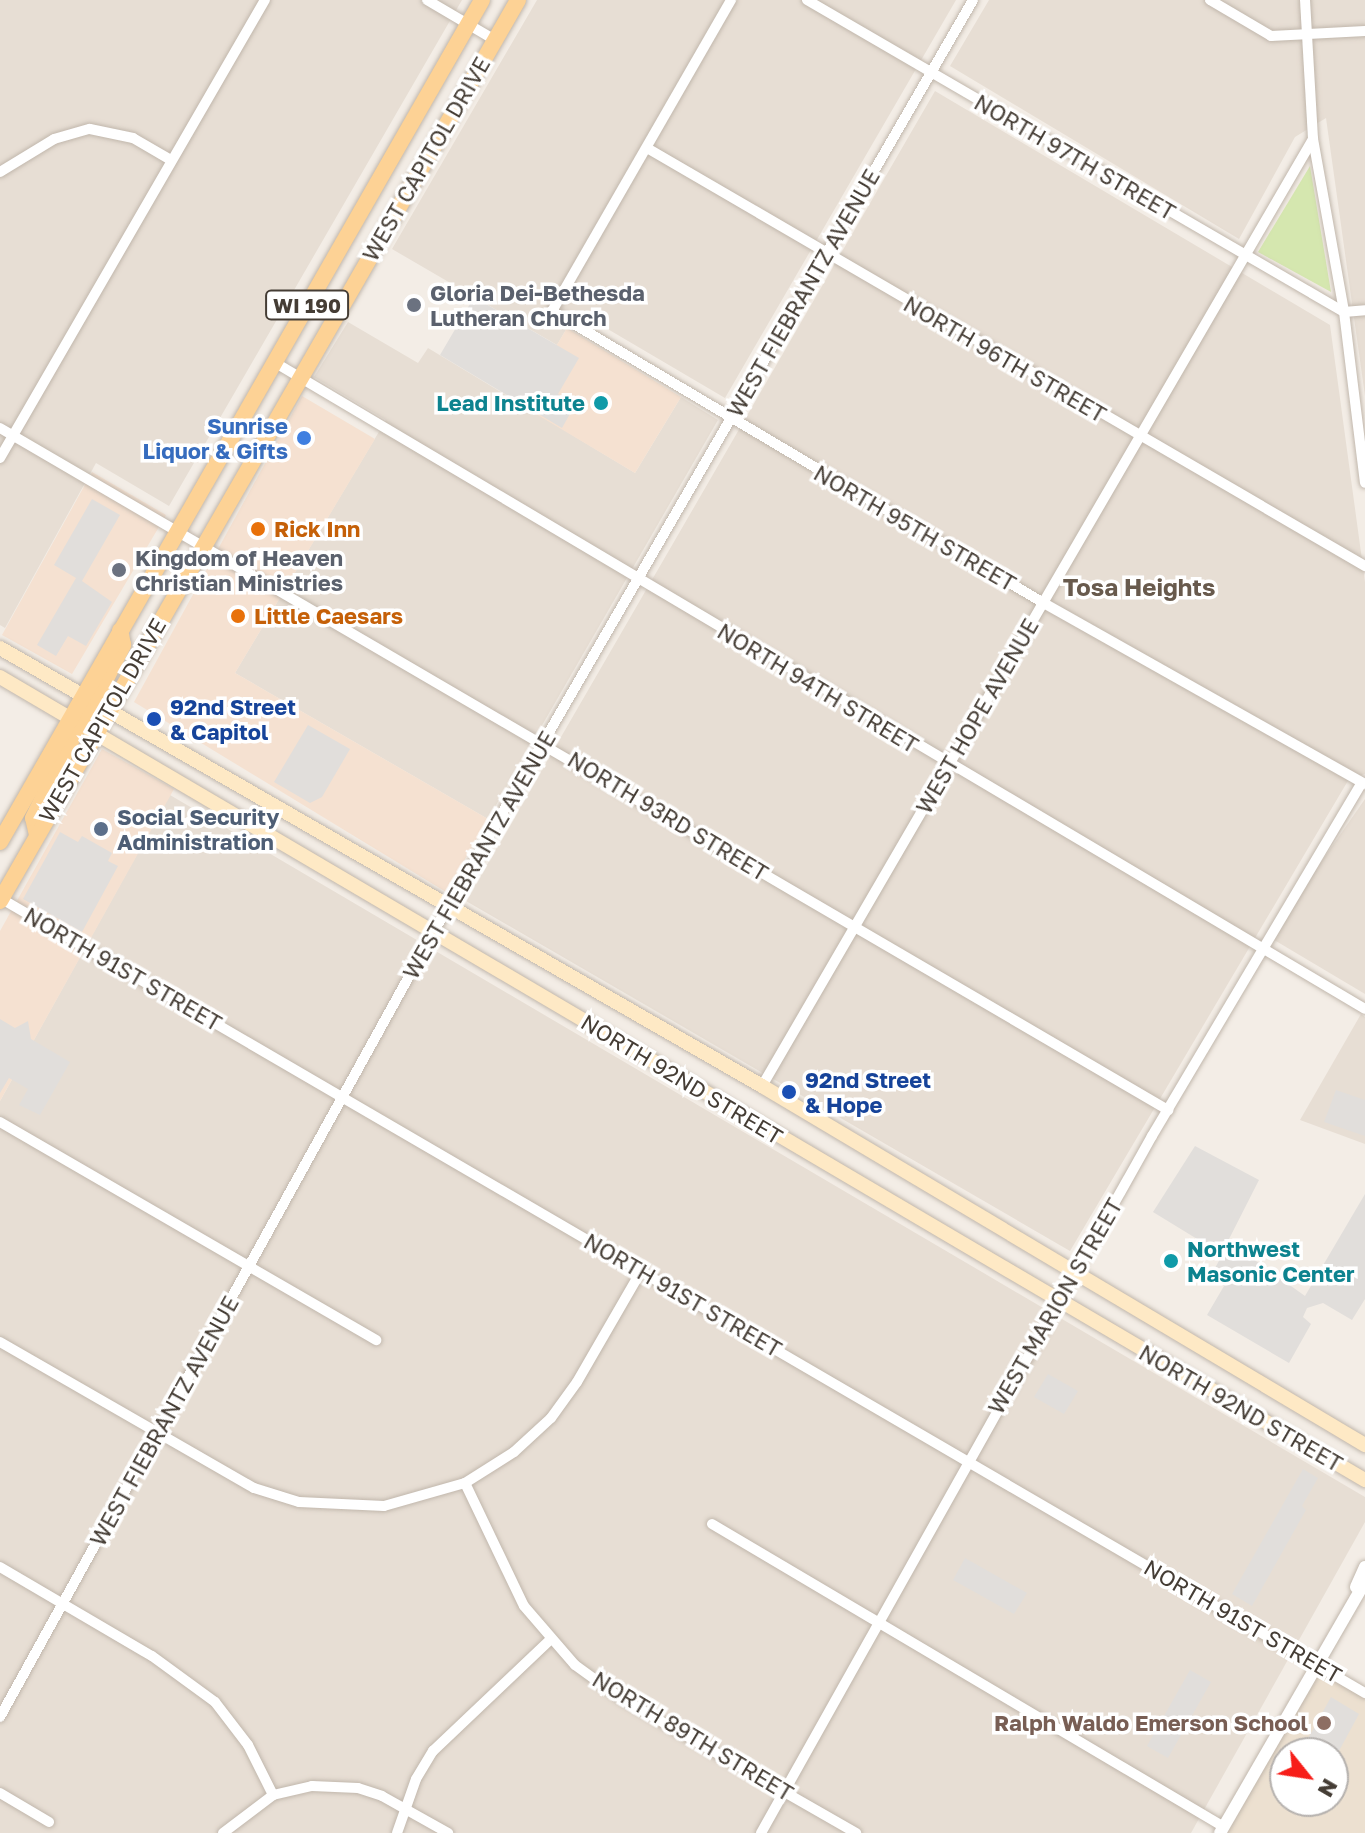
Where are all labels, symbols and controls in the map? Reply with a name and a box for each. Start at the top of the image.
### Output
street label: WEST CAPITOL DRIVE [357,52,495,266]
street label: NORTH 97TH STREET [970,89,1180,225]
street label: WEST FIEBRANTZ AVENUE [721,164,885,422]
place label: Gloria Dei-Bethesda Lutheran Church [430,279,645,330]
road number: WI 190 [265,289,349,321]
street label: NORTH 96TH STREET [899,290,1111,428]
marker: Gloria Dei-Bethesda Lutheran Church [405,296,423,314]
place label: Lead Institute [436,390,585,416]
marker: Lead Institute [592,394,610,412]
place label: Sunrise Liquor & Gifts [143,412,288,464]
marker: Sunrise Liquor & Gifts [295,429,313,447]
street label: NORTH 95TH STREET [809,459,1021,597]
place label: Rick Inn [274,516,360,542]
marker: Rick Inn [249,520,267,538]
place label: Kingdom of Heaven Christian Ministries [135,544,343,596]
marker: Kingdom of Heaven Christian Ministries [110,561,128,579]
district label: Tosa Heights [1063,573,1215,601]
place label: Little Caesars [254,603,403,629]
marker: Little Caesars [229,607,247,625]
street label: WEST CAPITOL DRIVE [33,613,171,827]
street label: WEST HOPE AVENUE [910,614,1044,818]
street label: NORTH 94TH STREET [713,618,923,758]
place label: 92nd Street & Capitol [170,693,296,744]
marker: 92nd Street & Capitol [145,710,163,728]
street label: WEST FIEBRANTZ AVENUE [397,726,561,984]
street label: NORTH 93RD STREET [563,746,773,886]
place label: Social Security Administration [117,803,280,854]
marker: Social Security Administration [92,820,110,838]
street label: NORTH 91ST STREET [20,902,226,1036]
street label: NORTH 92ND STREET [576,1008,788,1150]
place label: 92nd Street & Hope [805,1066,931,1118]
marker: 92nd Street & Hope [780,1083,798,1101]
street label: WEST MARION STREET [982,1193,1128,1419]
street label: NORTH 91ST STREET [580,1228,786,1362]
place label: Northwest Masonic Center [1187,1235,1355,1286]
marker: Northwest Masonic Center [1162,1252,1180,1270]
street label: WEST FIEBRANTZ AVENUE [84,1291,244,1551]
street label: NORTH 92ND STREET [1135,1339,1347,1477]
street label: NORTH 91ST STREET [1140,1554,1346,1688]
street label: NORTH 89TH STREET [588,1666,798,1806]
place label: Ralph Waldo Emerson School [994,1710,1308,1736]
marker: Ralph Waldo Emerson School [1315,1714,1333,1732]
north arrow [1269,1737,1349,1817]
text: N [1313,1774,1344,1802]

